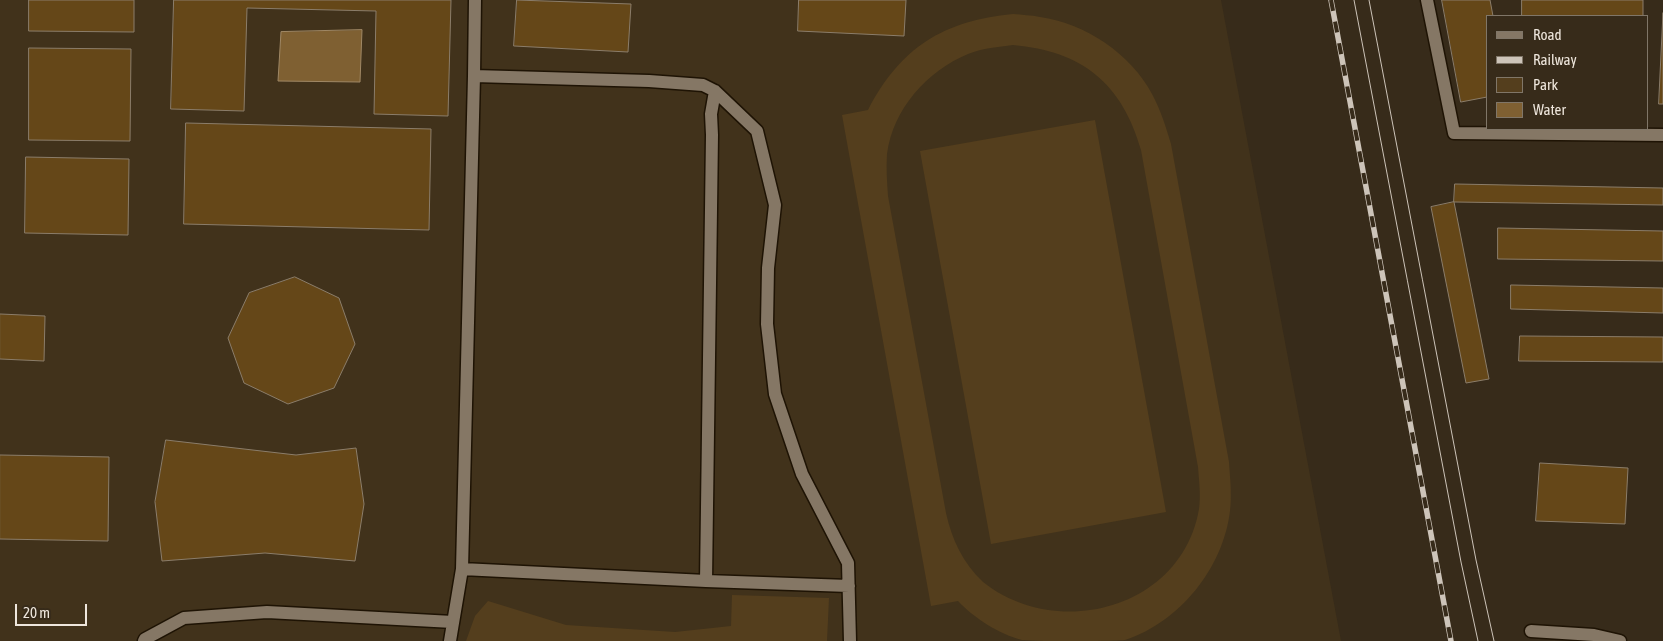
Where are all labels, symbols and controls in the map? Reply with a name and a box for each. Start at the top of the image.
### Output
legend [1486,15,1648,130]
text: Road [1533,26,1562,43]
text: Railway [1533,51,1577,68]
text: Park [1533,76,1558,93]
text: Water [1533,101,1566,118]
scale bar [18,594,90,626]
text: 20 m [23,604,50,621]

